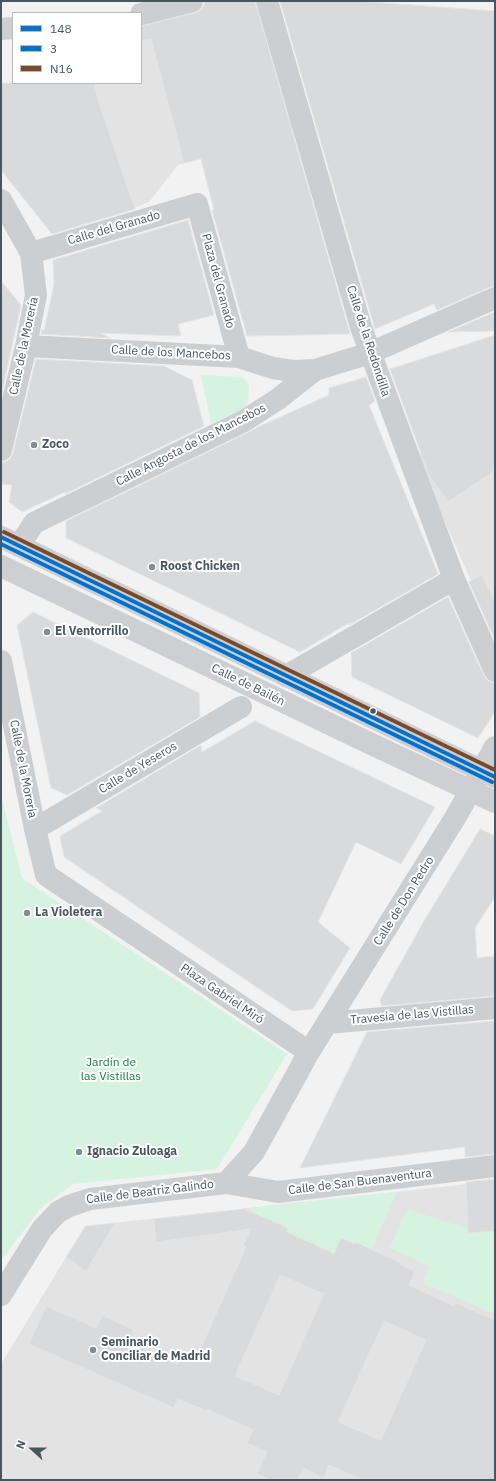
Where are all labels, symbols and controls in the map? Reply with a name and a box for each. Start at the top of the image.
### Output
legend [12,12,142,84]
text: 148 [50,21,72,36]
text: 3 [50,41,57,56]
text: N16 [50,61,73,76]
street label: Calle del Granado [66,208,162,248]
street label: Plaza del Granado [198,232,238,330]
street label: Calle de la Redondilla [343,284,393,398]
street label: Calle de la Morería [7,296,41,396]
street label: Calle de los Mancebos [111,343,231,363]
street label: Calle Angosta de los Mancebos [114,401,268,489]
place label: Zoco [42,438,69,452]
marker: Zoco [29,440,39,450]
place label: Roost Chicken [160,560,240,574]
marker: Roost Chicken [147,562,157,572]
place label: El Ventorrillo [55,625,128,639]
marker: El Ventorrillo [42,627,52,637]
street label: Calle de Bailén [209,661,287,709]
unlabelled marker [368,706,378,716]
street label: Calle de la Morería [6,719,40,819]
street label: Calle de Yeseros [96,739,180,797]
street label: Calle de Don Pedro [371,854,437,948]
place label: La Violetera [35,906,102,920]
marker: La Violetera [22,908,32,918]
street label: Plaza Gabriel Miró [178,961,266,1027]
street label: Travesía de las Vistillas [350,1002,474,1028]
park label: Jardín de las Vistillas [81,1056,141,1084]
place label: Ignacio Zuloaga [87,1145,177,1159]
marker: Ignacio Zuloaga [74,1147,84,1157]
street label: Calle de San Buenaventura [287,1166,433,1198]
street label: Calle de Beatriz Galindo [85,1177,215,1207]
place label: Seminario Conciliar de Madrid [101,1336,210,1364]
marker: Seminario Conciliar de Madrid [88,1345,98,1355]
north arrow [12,1429,52,1469]
text: N [13,1438,29,1451]

